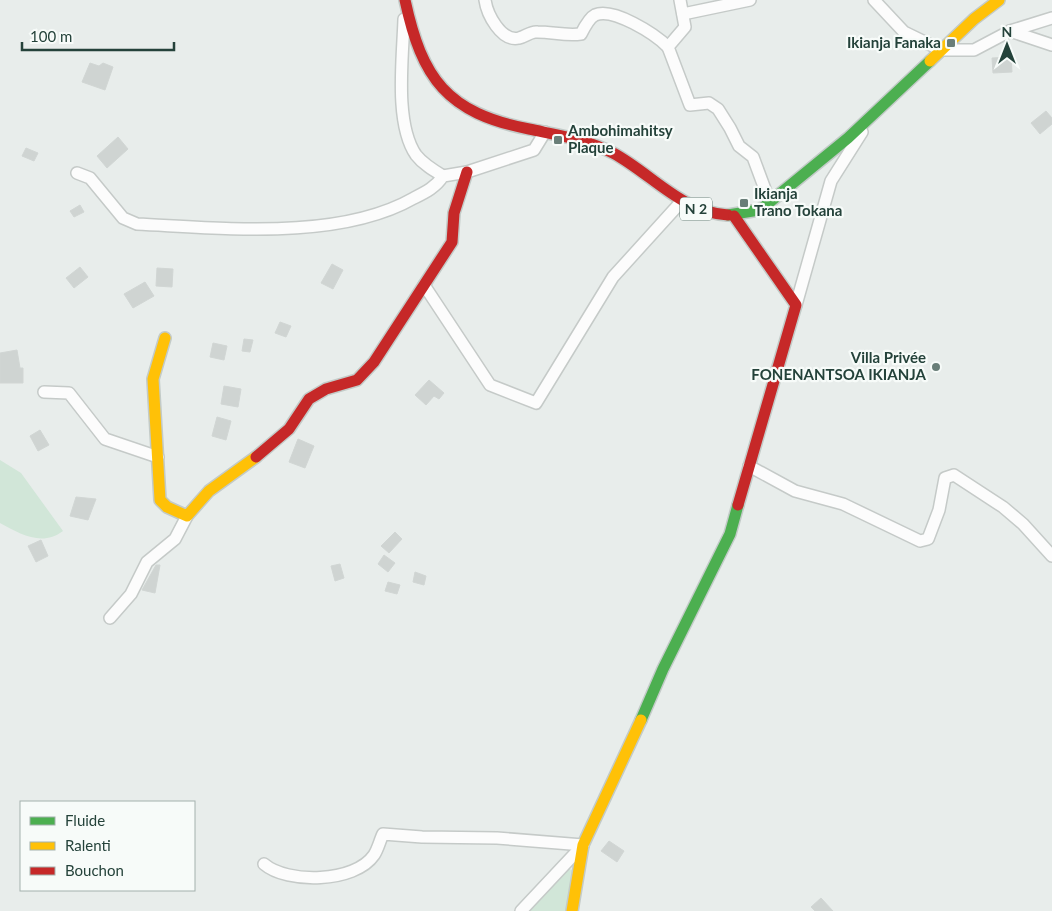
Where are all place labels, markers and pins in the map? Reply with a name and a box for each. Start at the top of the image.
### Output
place label: Ikianja Fanaka [847,33,941,51]
marker: Ikianja Fanaka [945,37,957,49]
place label: Ambohimahitsy Plaque [567,121,673,156]
marker: Ambohimahitsy Plaque [552,134,564,146]
place label: Ikianja Trano Tokana [754,184,842,219]
marker: Ikianja Trano Tokana [738,197,750,209]
place label: Villa Privée FONENANTSOA IKIANJA [751,348,927,383]
marker: Villa Privée FONENANTSOA IKIANJA [930,361,942,373]

